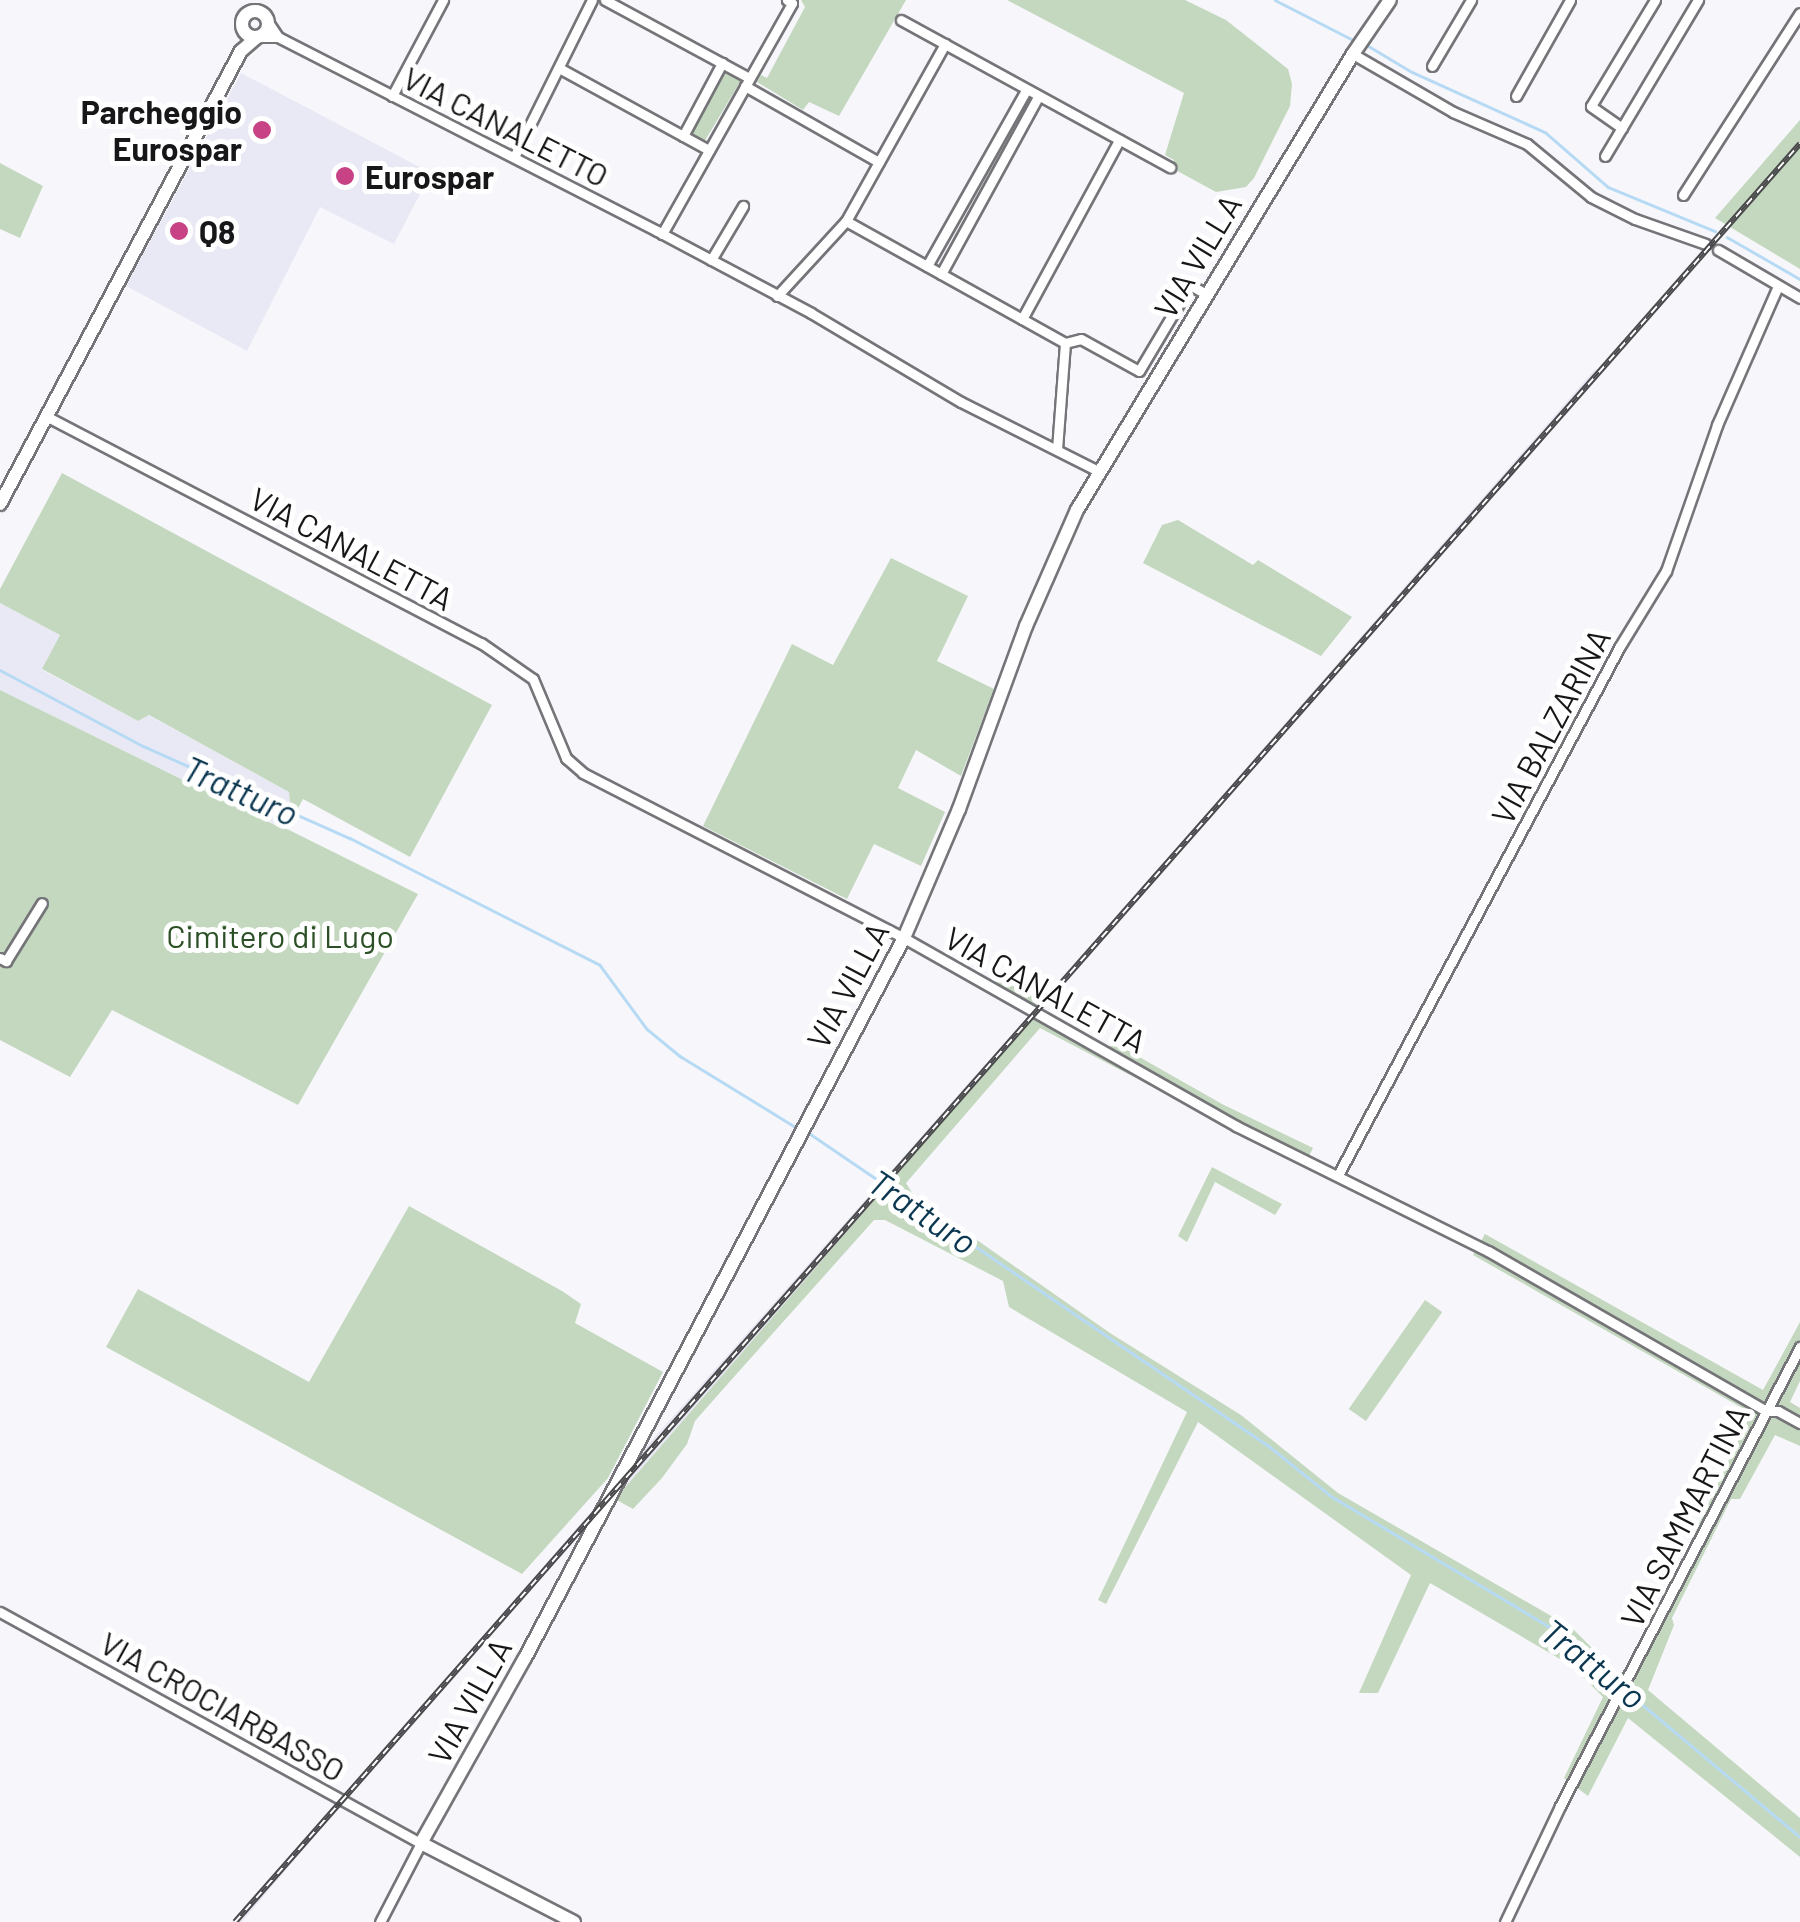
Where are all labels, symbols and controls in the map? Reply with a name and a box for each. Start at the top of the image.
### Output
street label: VIA CANALETTO [397,58,615,194]
place label: Parcheggio Eurospar [81,93,242,168]
marker: Parcheggio Eurospar [251,119,273,141]
place label: Eurospar [365,157,494,195]
marker: Eurospar [334,165,356,187]
street label: VIA VILLA [1145,187,1249,325]
place label: Q8 [199,212,235,250]
marker: Q8 [168,220,190,242]
street label: VIA CANALETTA [244,478,460,618]
street label: VIA BALZARINA [1482,622,1618,830]
water label: Tratturo [177,746,305,834]
street label: VIA VILLA [798,915,896,1055]
park label: Cimitero di Lugo [166,916,394,954]
street label: VIA CANALETTA [939,918,1153,1060]
water label: Tratturo [861,1160,985,1262]
street label: VIA SAMMARTINA [1612,1399,1756,1633]
water label: Tratturo [1533,1609,1655,1717]
street label: VIA CROCIARBASSO [94,1623,352,1789]
street label: VIA VILLA [419,1632,519,1770]

